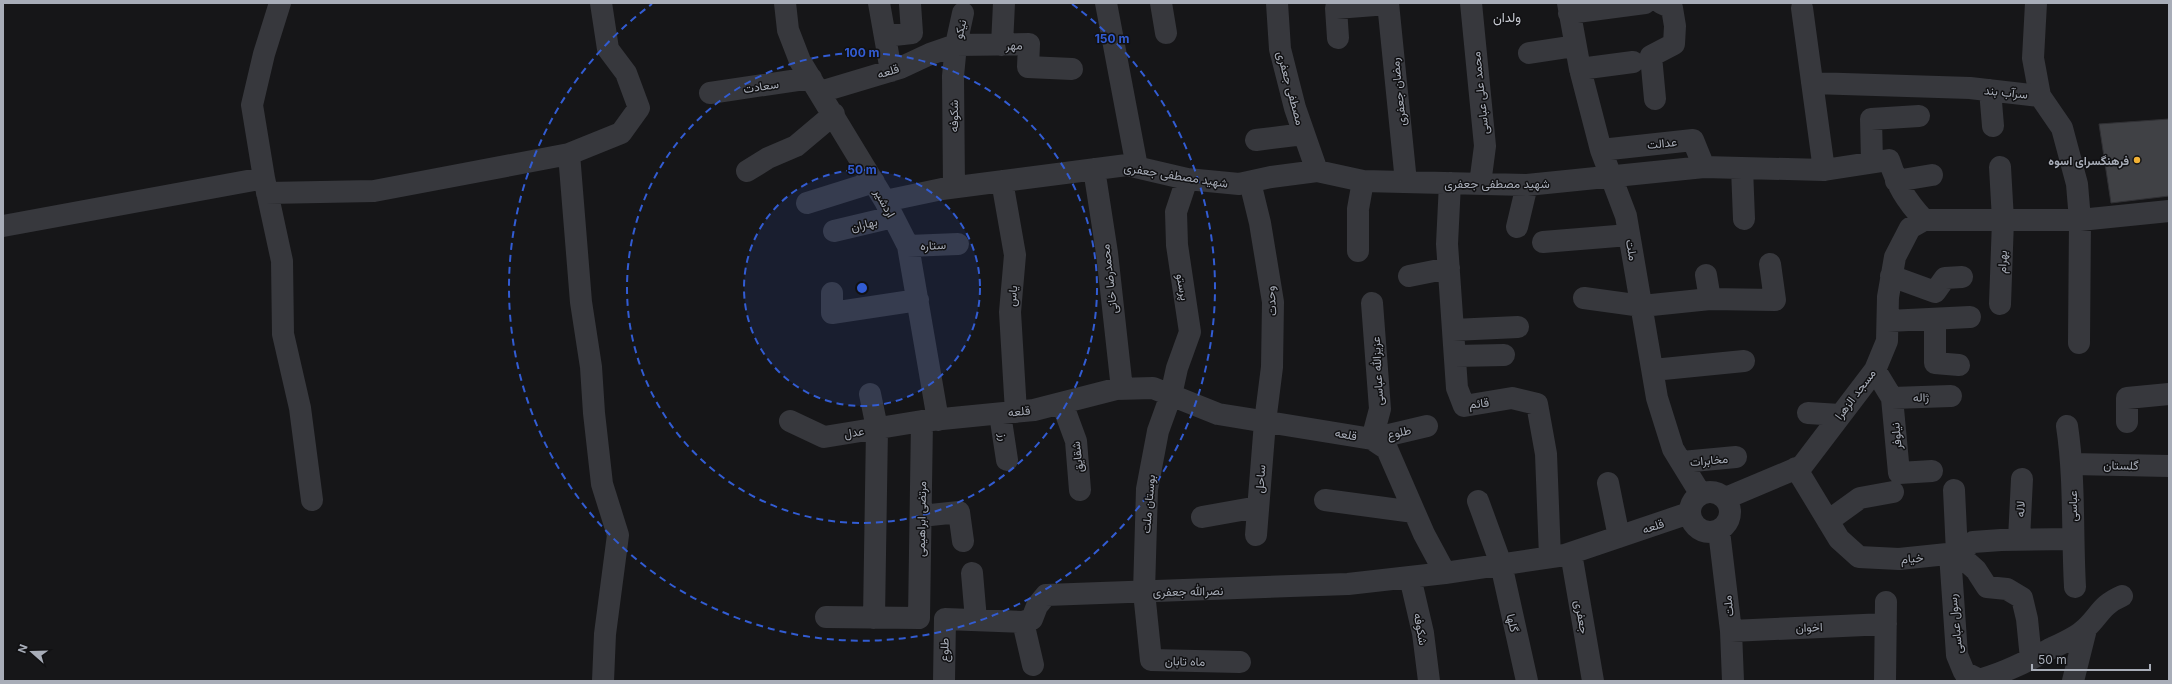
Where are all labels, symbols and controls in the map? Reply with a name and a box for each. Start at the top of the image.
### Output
district label: ولدان [1493,9,1521,26]
street label: نیکو [950,18,971,40]
text: 150 m [1095,31,1129,46]
street label: مهر [1004,37,1023,54]
text: 100 m [844,45,880,60]
street label: مصطفی جعفری [1273,49,1308,127]
street label: محمد علی عباسی [1468,51,1493,135]
street label: رمضان جعفری [1387,57,1410,127]
street label: قلعه [875,60,901,82]
street label: سعادت [742,76,780,96]
street label: سرآب بند [1983,82,2029,103]
street label: شکوفه [946,100,962,132]
street label: عدالت [1646,134,1678,152]
place label: فرهنگسرای اسوه [2048,153,2129,169]
marker: فرهنگسرای اسوه [2132,155,2142,165]
street label: شهید مصطفی جعفری [1123,159,1229,192]
text: 50 m [847,162,877,177]
street label: شهید مصطفی جعفری [1444,176,1550,192]
street label: اردشیر [870,185,899,220]
street label: بهاران [849,213,879,235]
street label: ستاره [920,237,946,254]
street label: ملت [1623,238,1641,262]
street label: محمدرضا خانی [1097,243,1122,315]
street label: بهرام [1994,250,2011,274]
street label: پرستو [1172,272,1193,302]
centre of rings [855,281,869,295]
street label: یاس [1004,285,1021,307]
street label: وحدت [1262,285,1281,317]
street label: عزیزالله عباسی [1368,336,1387,406]
street label: مسجد الزهرا [1831,366,1880,423]
street label: ژاله [1913,389,1930,406]
street label: قائم [1468,394,1490,412]
street label: قلعه [1007,402,1031,420]
street label: طلوع [1385,422,1413,444]
street label: نیلوفر [1887,422,1906,451]
street label: عدل [843,423,865,442]
street label: قلعه [1334,425,1358,443]
street label: رز [995,431,1012,442]
street label: شقایق [1068,440,1087,474]
street label: مخابرات [1689,451,1729,470]
street label: گلستان [2103,457,2139,473]
street label: ساحل [1252,464,1269,494]
street label: بوستان ملت [1138,474,1159,534]
street label: مرتضی ابراهیمی [913,481,930,557]
street label: عباسی [2065,491,2081,521]
street label: لاله [2012,500,2028,518]
street label: قلعه [1640,515,1666,537]
street label: خیام [1900,550,1924,567]
street label: نصرالله جعفری [1152,583,1224,600]
street label: رسول عباسی [1944,593,1967,655]
street label: ملت [1719,594,1737,618]
street label: جعفری [1571,599,1592,635]
street label: شکوفه [1410,612,1431,647]
street label: گلها [1503,612,1522,634]
street label: اخوان [1795,619,1823,636]
north arrow [12,632,52,672]
street label: طلوع [936,637,954,662]
text: N [15,642,31,655]
scale bar [2032,646,2150,672]
text: 50 m [2038,652,2067,667]
street label: ماه تابان [1165,653,1205,669]

